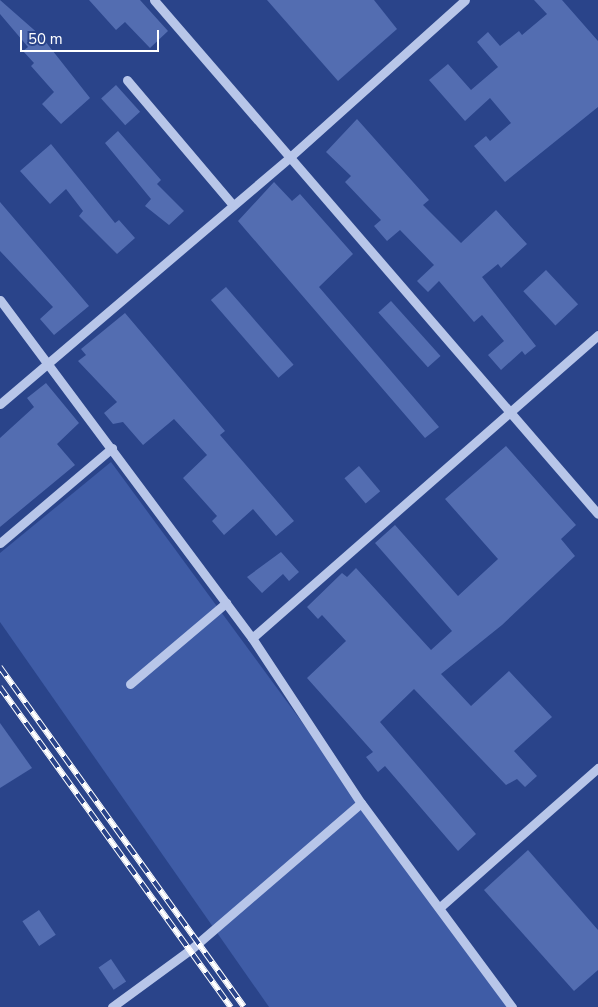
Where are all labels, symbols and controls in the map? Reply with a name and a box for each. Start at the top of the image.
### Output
scale bar [22,20,161,52]
text: 50 m [28,29,63,49]

